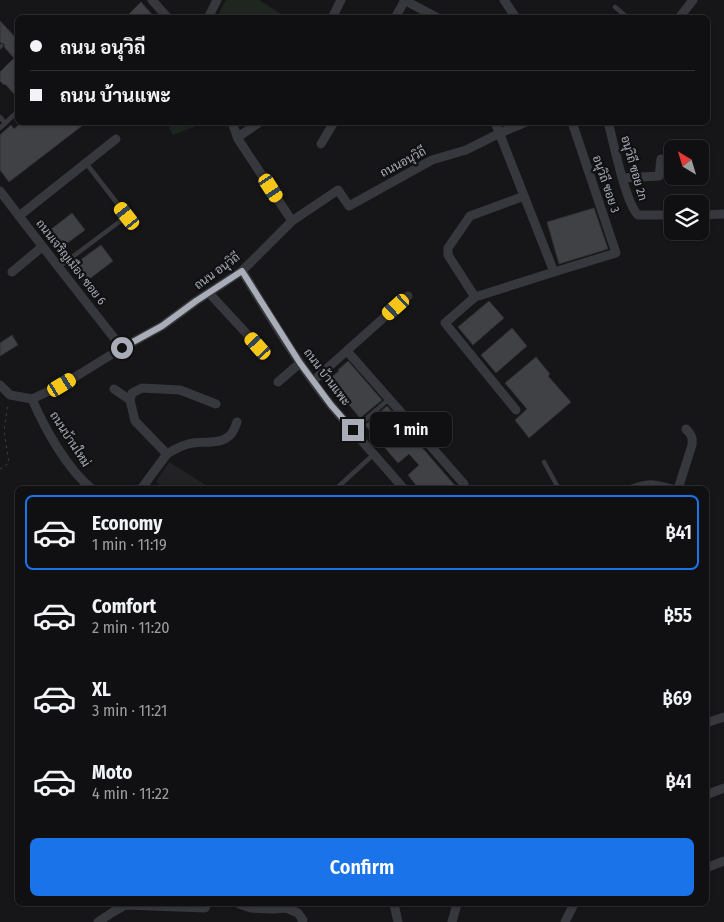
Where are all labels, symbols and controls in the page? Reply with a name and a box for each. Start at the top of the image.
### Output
text: ถนน อนุวิถี [60,36,145,59]
text: ถนน บ้านแพะ [60,84,171,107]
street label: อนุวิถี ซอย 2ก [616,134,651,203]
north arrow [664,140,709,185]
map controls [664,140,709,240]
street label: ถนนอนุวิถี [377,143,429,182]
street label: อนุวิถี ซอย 3 [588,153,623,215]
car [256,171,285,205]
button: layers [664,195,709,240]
car [111,200,142,232]
street label: ถนนเจริญเมือง ซอย 6 [33,216,109,308]
street label: ถนน อนุวิถี [191,249,244,294]
car [379,291,412,323]
car [242,330,273,362]
route start [111,337,133,359]
street label: ถนน บ้านแพะ [301,346,353,408]
car [45,371,78,399]
street label: ถนนบ้านใหม่ [47,408,94,469]
callout: 1 min [370,412,453,448]
route end [342,419,364,441]
text: 1 min [394,420,428,439]
icon: car [32,510,77,555]
text: Economy [92,512,162,535]
text: ฿41 [666,521,692,544]
text: 1 min · 11:19 [92,535,167,554]
icon: car [32,593,77,638]
text: Comfort [92,595,156,618]
text: ฿55 [664,604,692,627]
text: 2 min · 11:20 [92,618,170,637]
icon: car [32,676,77,721]
text: XL [92,678,111,701]
text: ฿69 [662,687,692,710]
text: 3 min · 11:21 [92,701,167,720]
icon: car [32,759,77,804]
text: Moto [92,761,132,784]
text: ฿41 [666,770,692,793]
text: 4 min · 11:22 [92,784,169,803]
button: Confirm [30,838,694,896]

